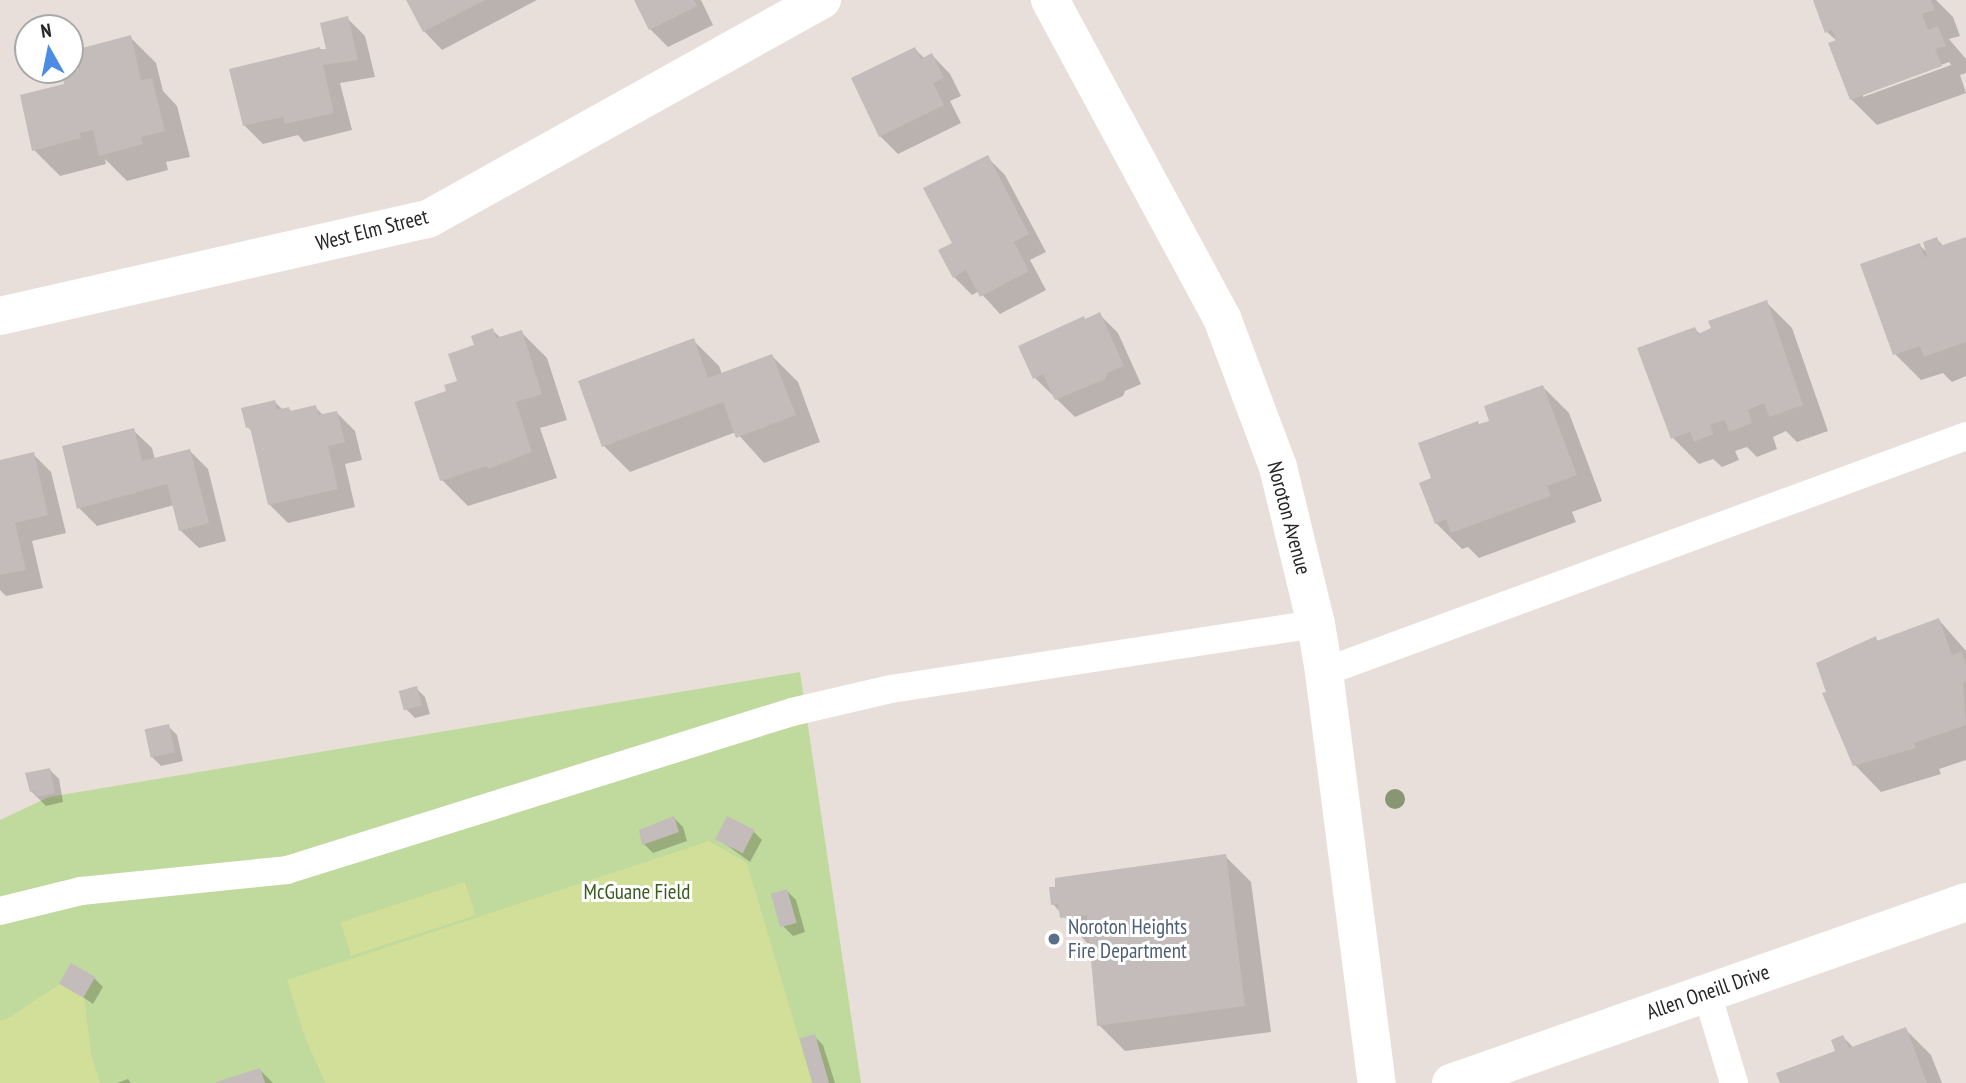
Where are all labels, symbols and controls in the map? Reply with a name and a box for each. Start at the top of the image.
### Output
north arrow [14,14,84,84]
text: N [39,18,53,43]
street label: West Elm Street [313,204,431,256]
street label: Noroton Avenue [1262,458,1316,578]
park label: McGuane Field [584,879,690,905]
place label: Noroton Heights Fire Department [1068,914,1187,964]
marker: Noroton Heights Fire Department [1046,931,1062,947]
street label: Allen Oneill Drive [1643,959,1773,1025]

